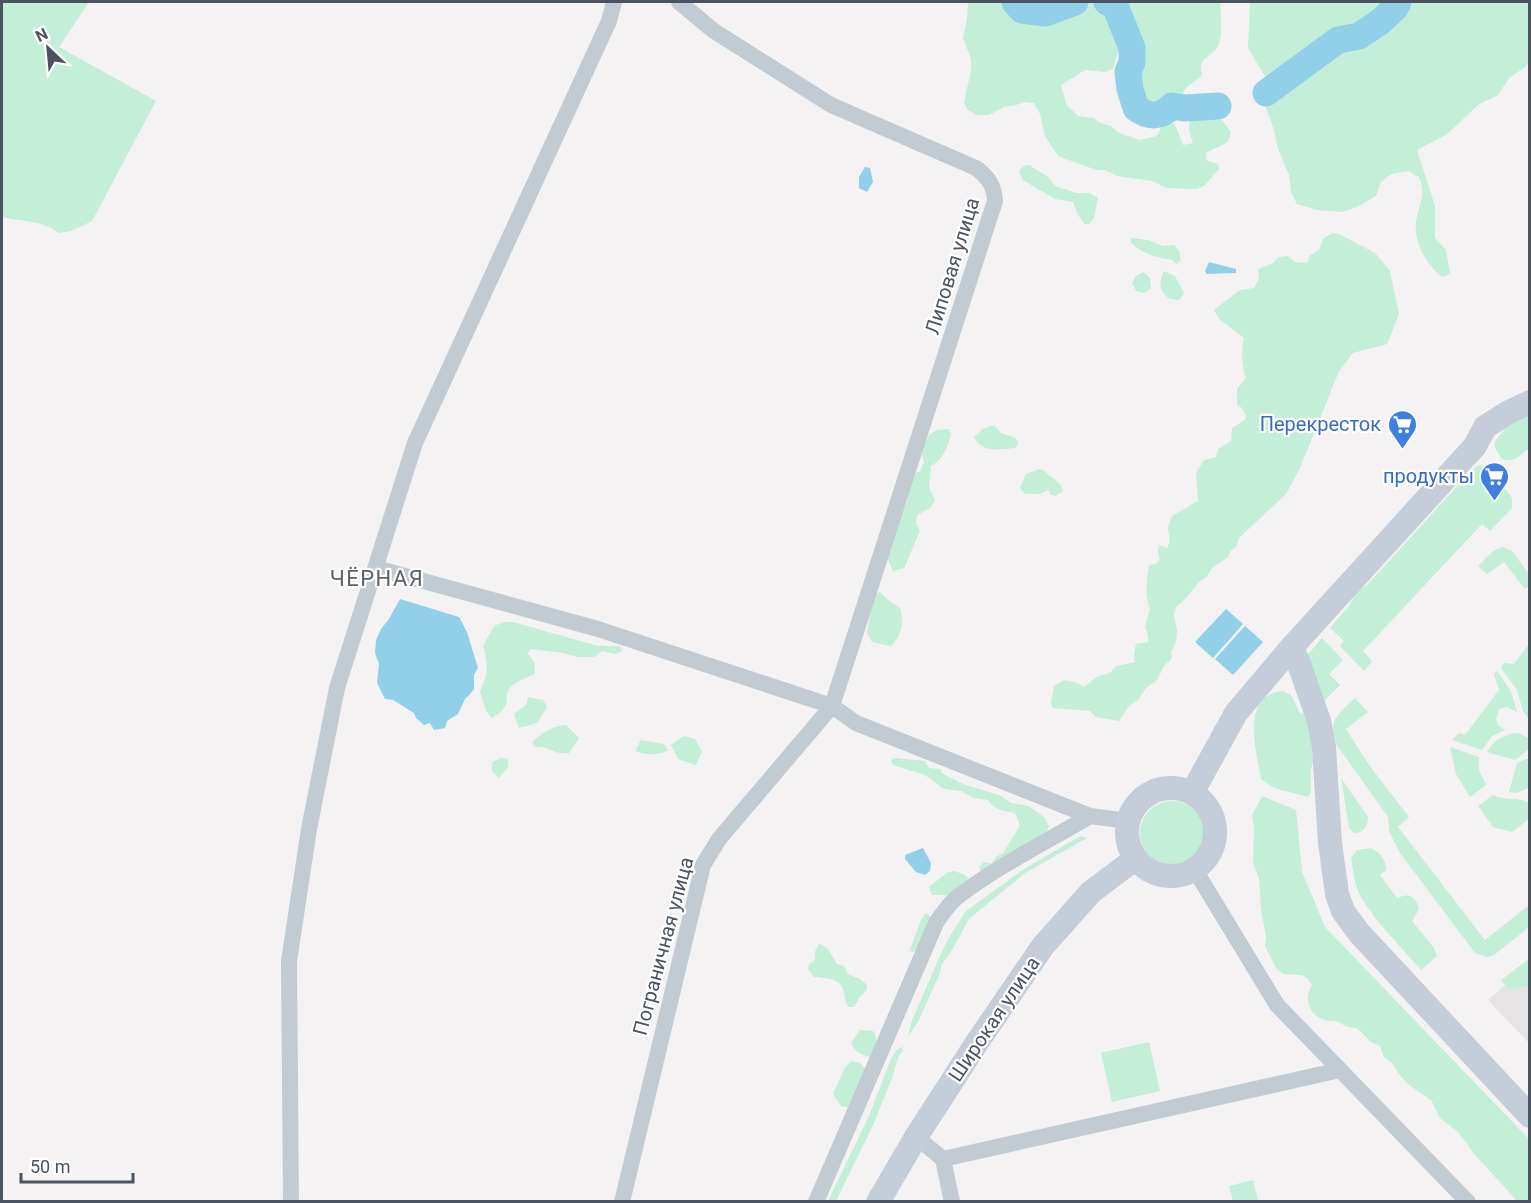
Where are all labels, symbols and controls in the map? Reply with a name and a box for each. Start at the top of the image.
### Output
north arrow [18,18,78,78]
text: N [32,24,51,46]
street label: Липовая улица [920,195,984,337]
supermarket icon: Перекресток [1386,408,1418,450]
place label: Перекресток [1260,412,1381,436]
supermarket icon: продукты [1479,460,1511,502]
place label: продукты [1383,464,1474,488]
district label: ЧЁРНАЯ [330,566,424,591]
street label: Пограничная улица [628,854,698,1038]
street label: Широкая улица [943,952,1045,1086]
scale bar [21,1146,134,1184]
text: 50 m [30,1156,70,1177]

